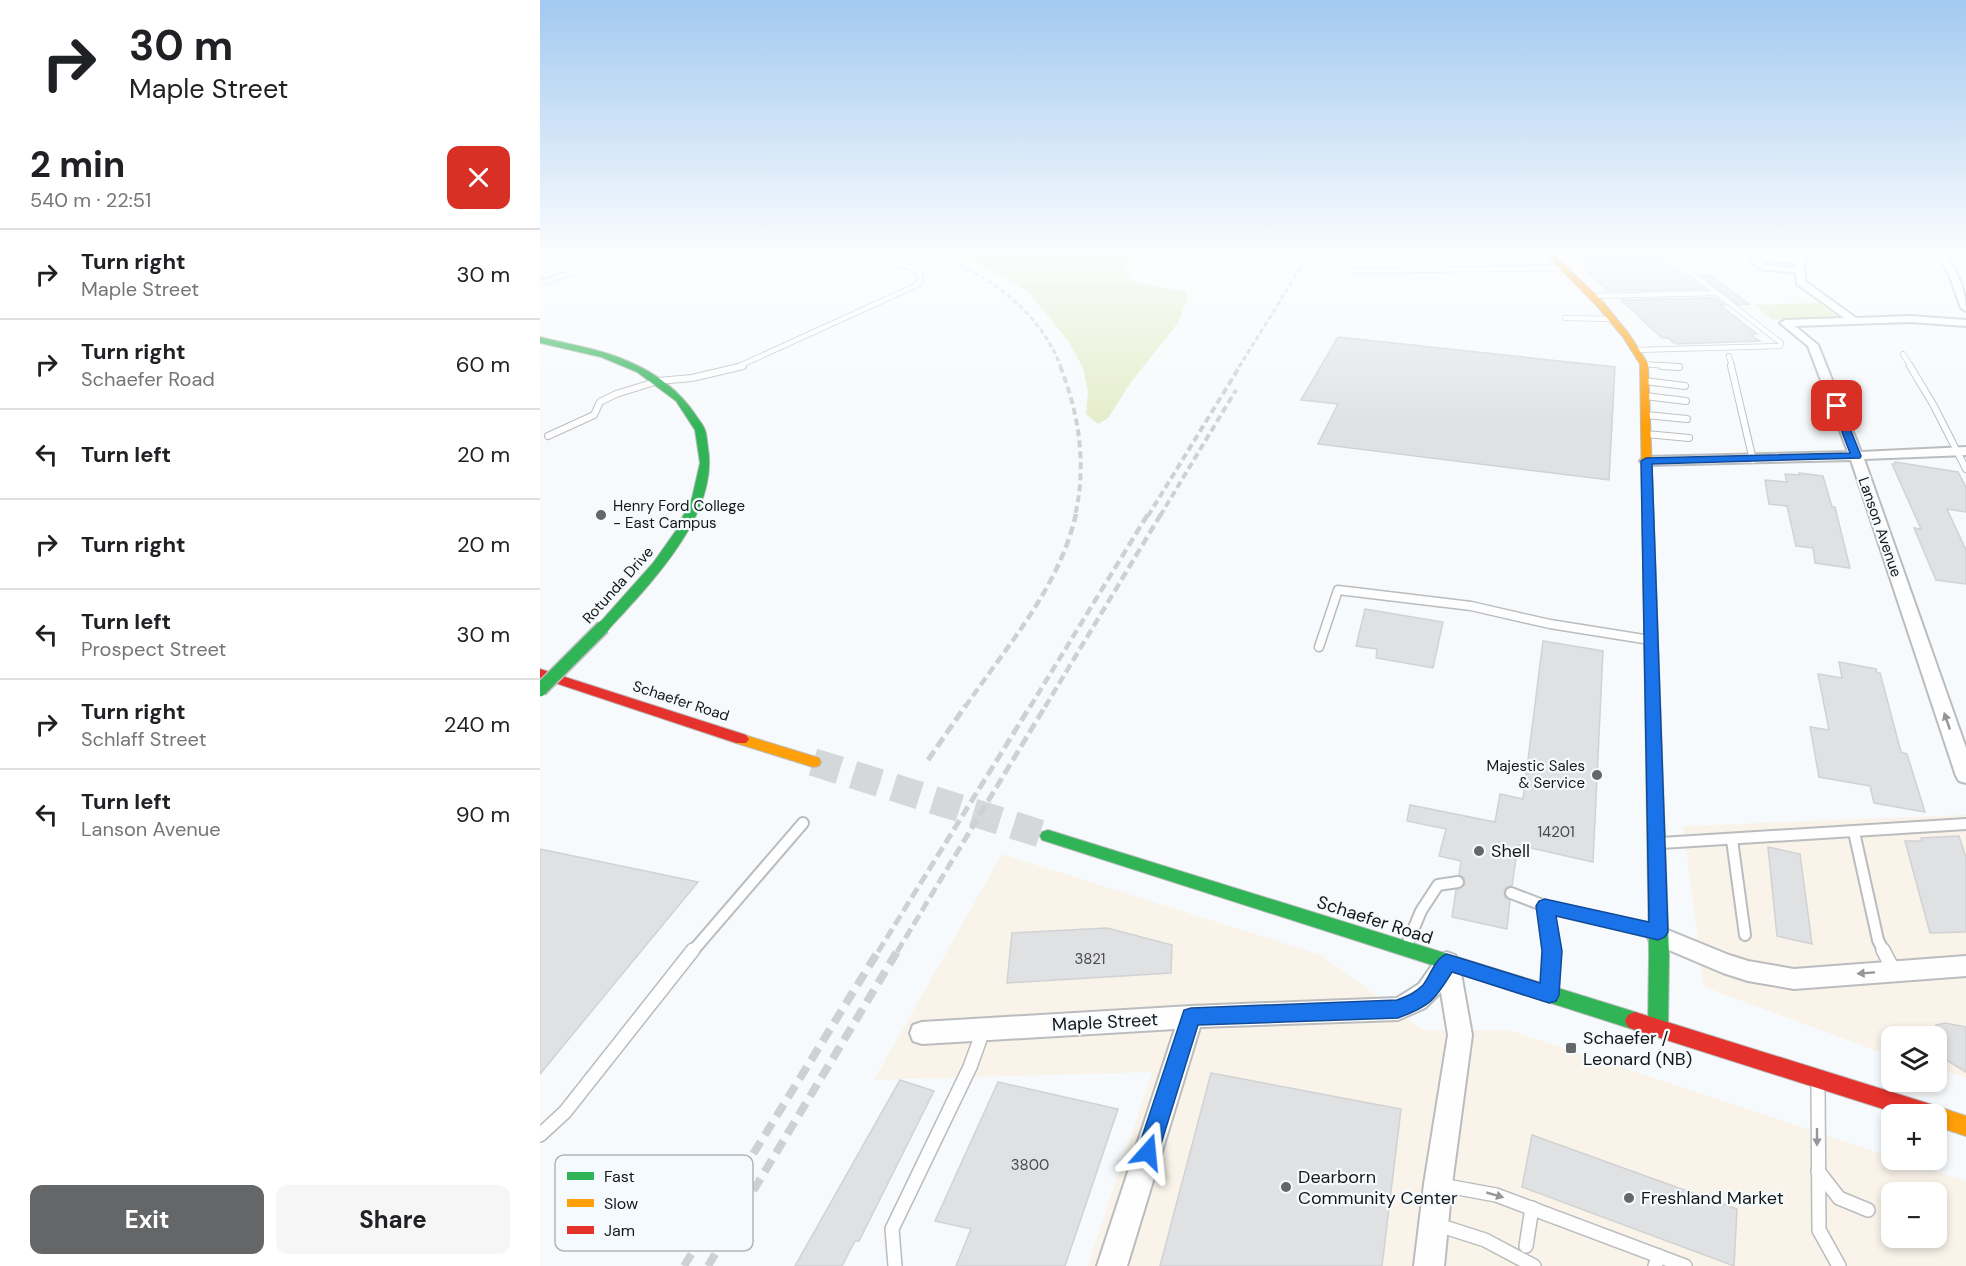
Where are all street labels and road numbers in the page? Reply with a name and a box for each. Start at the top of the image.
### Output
street label: Lanson Avenue [1854,474,1906,580]
street label: Rotunda Drive [578,542,658,628]
street label: Schaefer Road [630,676,732,726]
street label: Schaefer Road [1314,890,1436,950]
street label: Maple Street [1051,1007,1159,1037]

